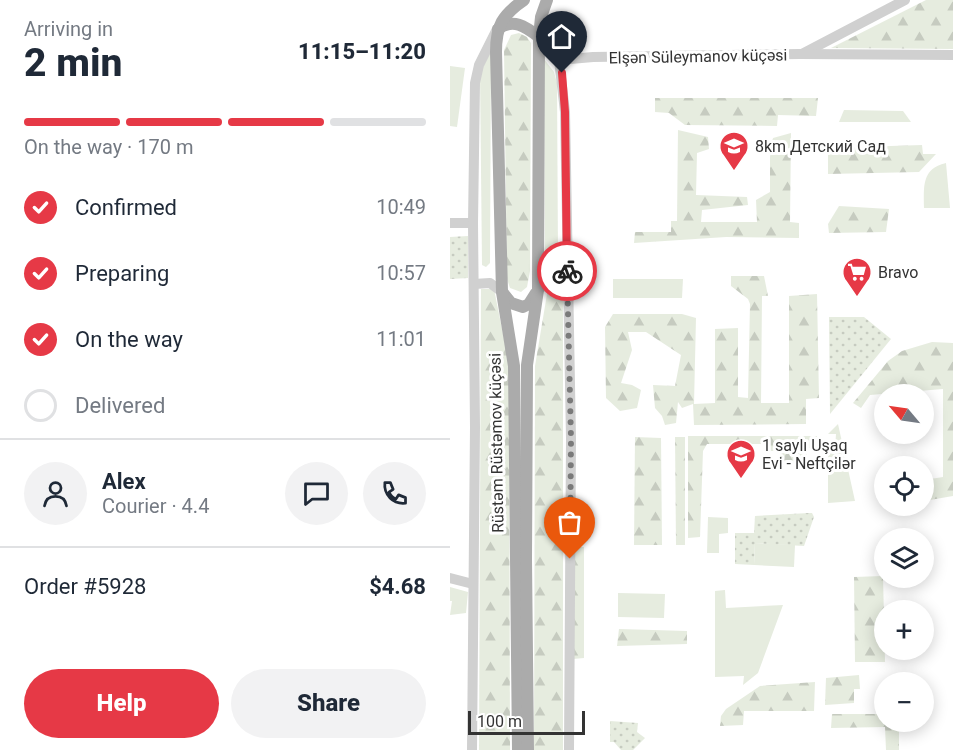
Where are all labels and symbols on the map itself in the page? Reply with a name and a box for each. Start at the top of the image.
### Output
pin [536,11,587,73]
street label: Elşən Süleymanov küçəsi [608,45,788,68]
school or university icon: 8km Детский Сад [718,130,750,172]
place label: 8km Детский Сад [755,137,886,156]
courier [537,241,597,301]
supermarket icon: Bravo [841,256,873,298]
place label: Bravo [878,263,918,282]
street label: Rüstəm Rüstəmov küçəsi [485,353,508,533]
north arrow [874,384,934,444]
place label: 1 saylı Uşaq Evi - Neftçilər [762,436,856,473]
school or university icon: 1 saylı Uşaq Evi - Neftçilər [725,438,757,480]
pin [544,497,595,559]
scale bar [468,708,585,736]

